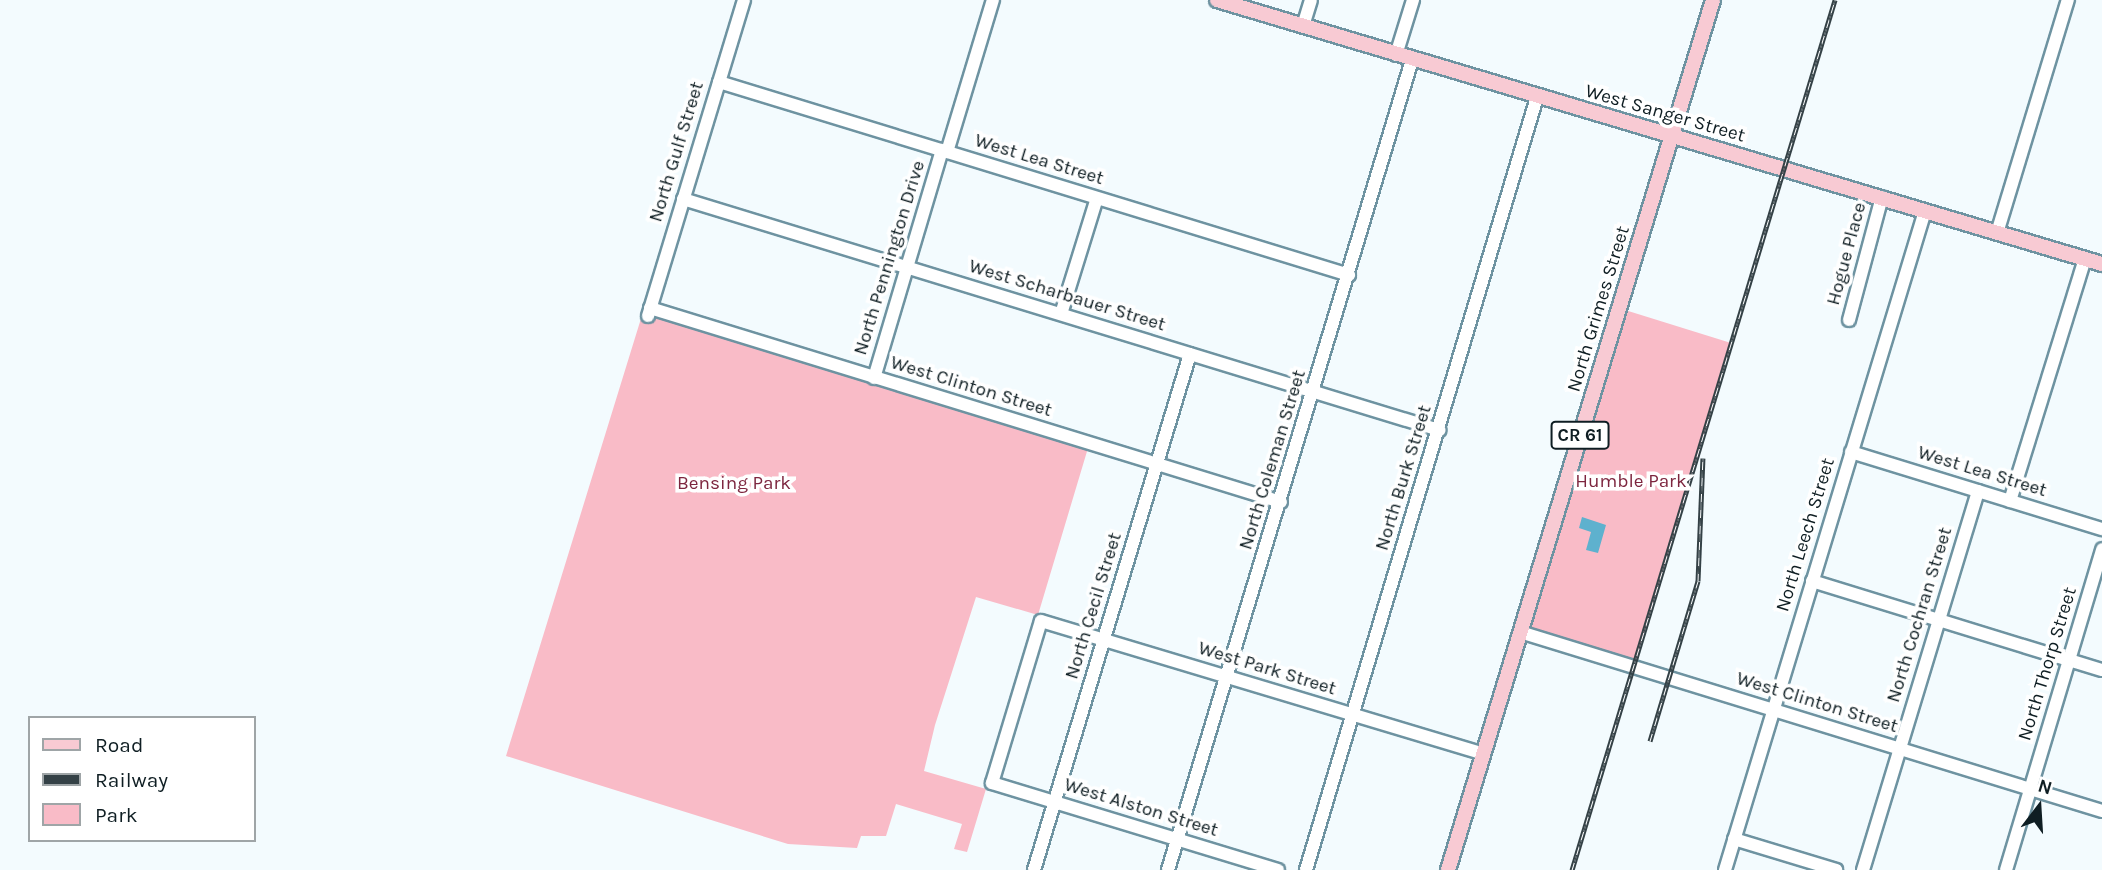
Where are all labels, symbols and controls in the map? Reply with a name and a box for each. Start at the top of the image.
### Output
street label: North Gulf Street [645,79,709,225]
street label: West Sanger Street [1582,80,1748,148]
street label: West Lea Street [972,130,1106,190]
street label: North Pennington Drive [850,158,930,358]
street label: Hogue Place [1822,200,1872,308]
street label: North Grimes Street [1563,223,1635,395]
street label: West Scharbauer Street [966,255,1168,337]
street label: West Clinton Street [888,352,1054,422]
street label: North Coleman Street [1235,367,1311,553]
street label: North Burk Street [1371,403,1437,553]
road number: CR 61 [1550,421,1610,450]
street label: West Lea Street [1915,442,2049,502]
street label: North Leech Street [1772,455,1840,615]
park label: Humble Park [1575,471,1687,493]
park label: Bensing Park [677,473,791,495]
street label: North Cochran Street [1882,525,1958,705]
street label: North Cecil Street [1061,530,1127,682]
street label: North Thorp Street [2014,584,2082,744]
street label: West Park Street [1195,637,1339,701]
street label: West Clinton Street [1734,668,1900,738]
legend [28,716,256,842]
text: Road [95,733,143,757]
text: Railway [95,768,168,792]
north arrow [2004,772,2074,842]
street label: West Alston Street [1061,774,1221,842]
text: N [2035,774,2055,799]
text: Park [95,803,138,827]

